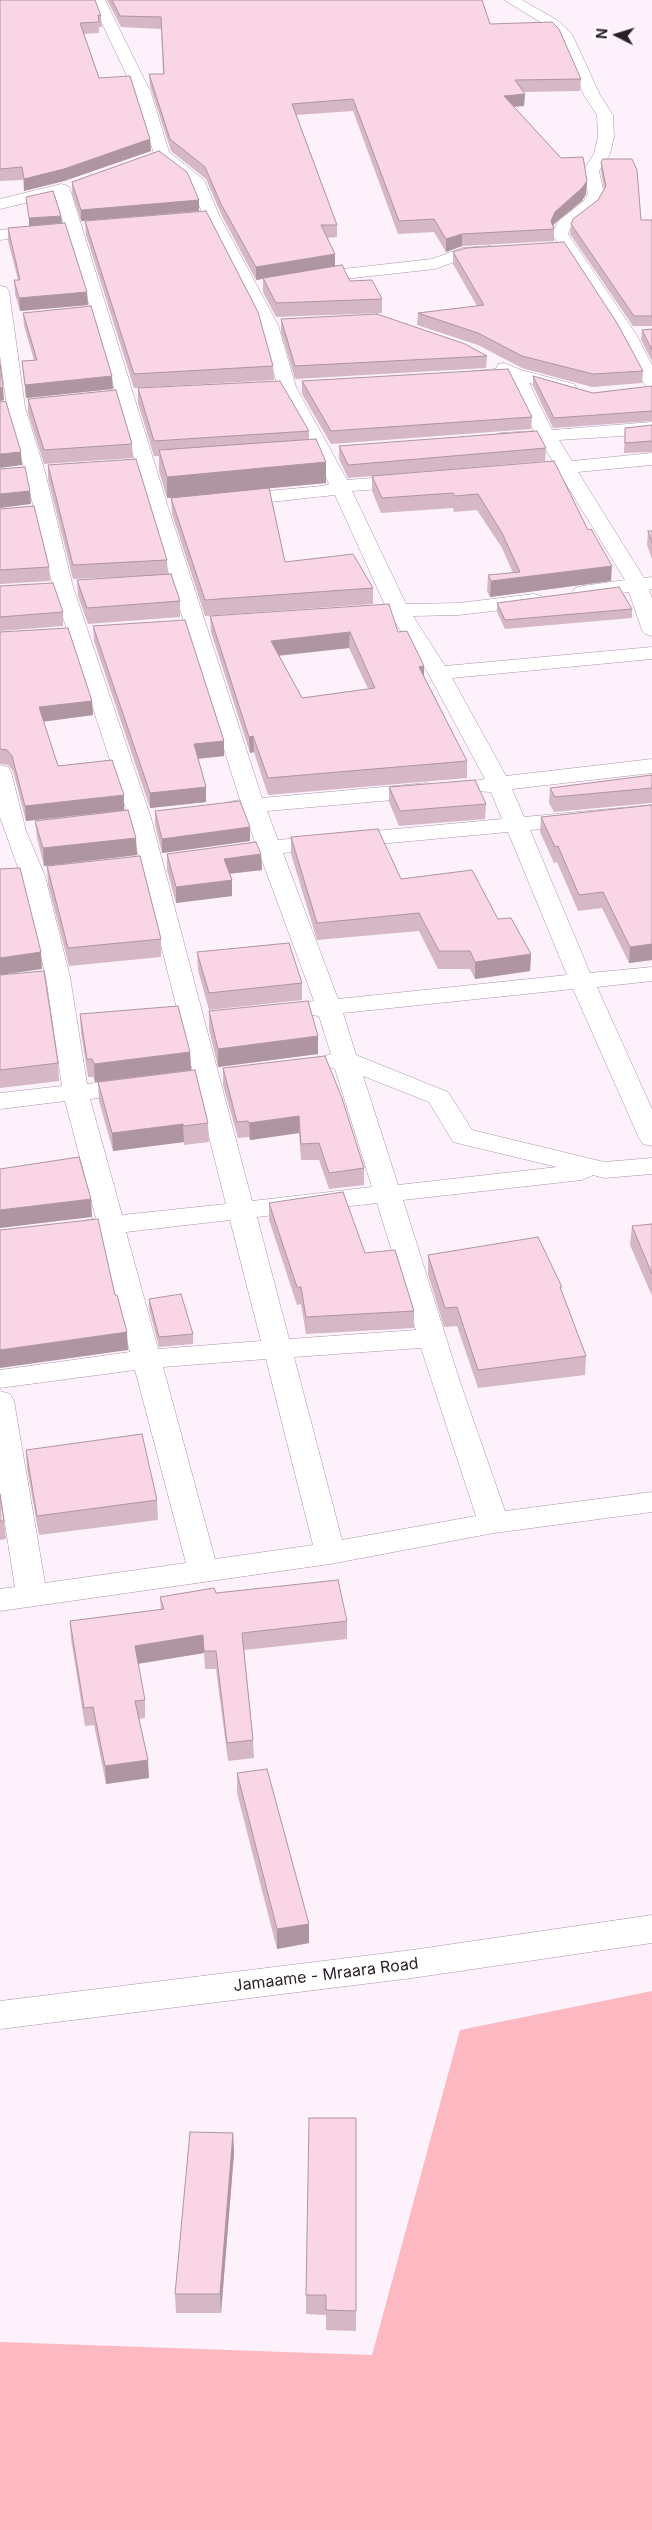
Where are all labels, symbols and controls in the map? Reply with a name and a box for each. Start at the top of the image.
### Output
north arrow [592,10,642,60]
text: N [593,28,610,40]
street label: Jamaame - Mraara Road [232,1954,420,1996]

